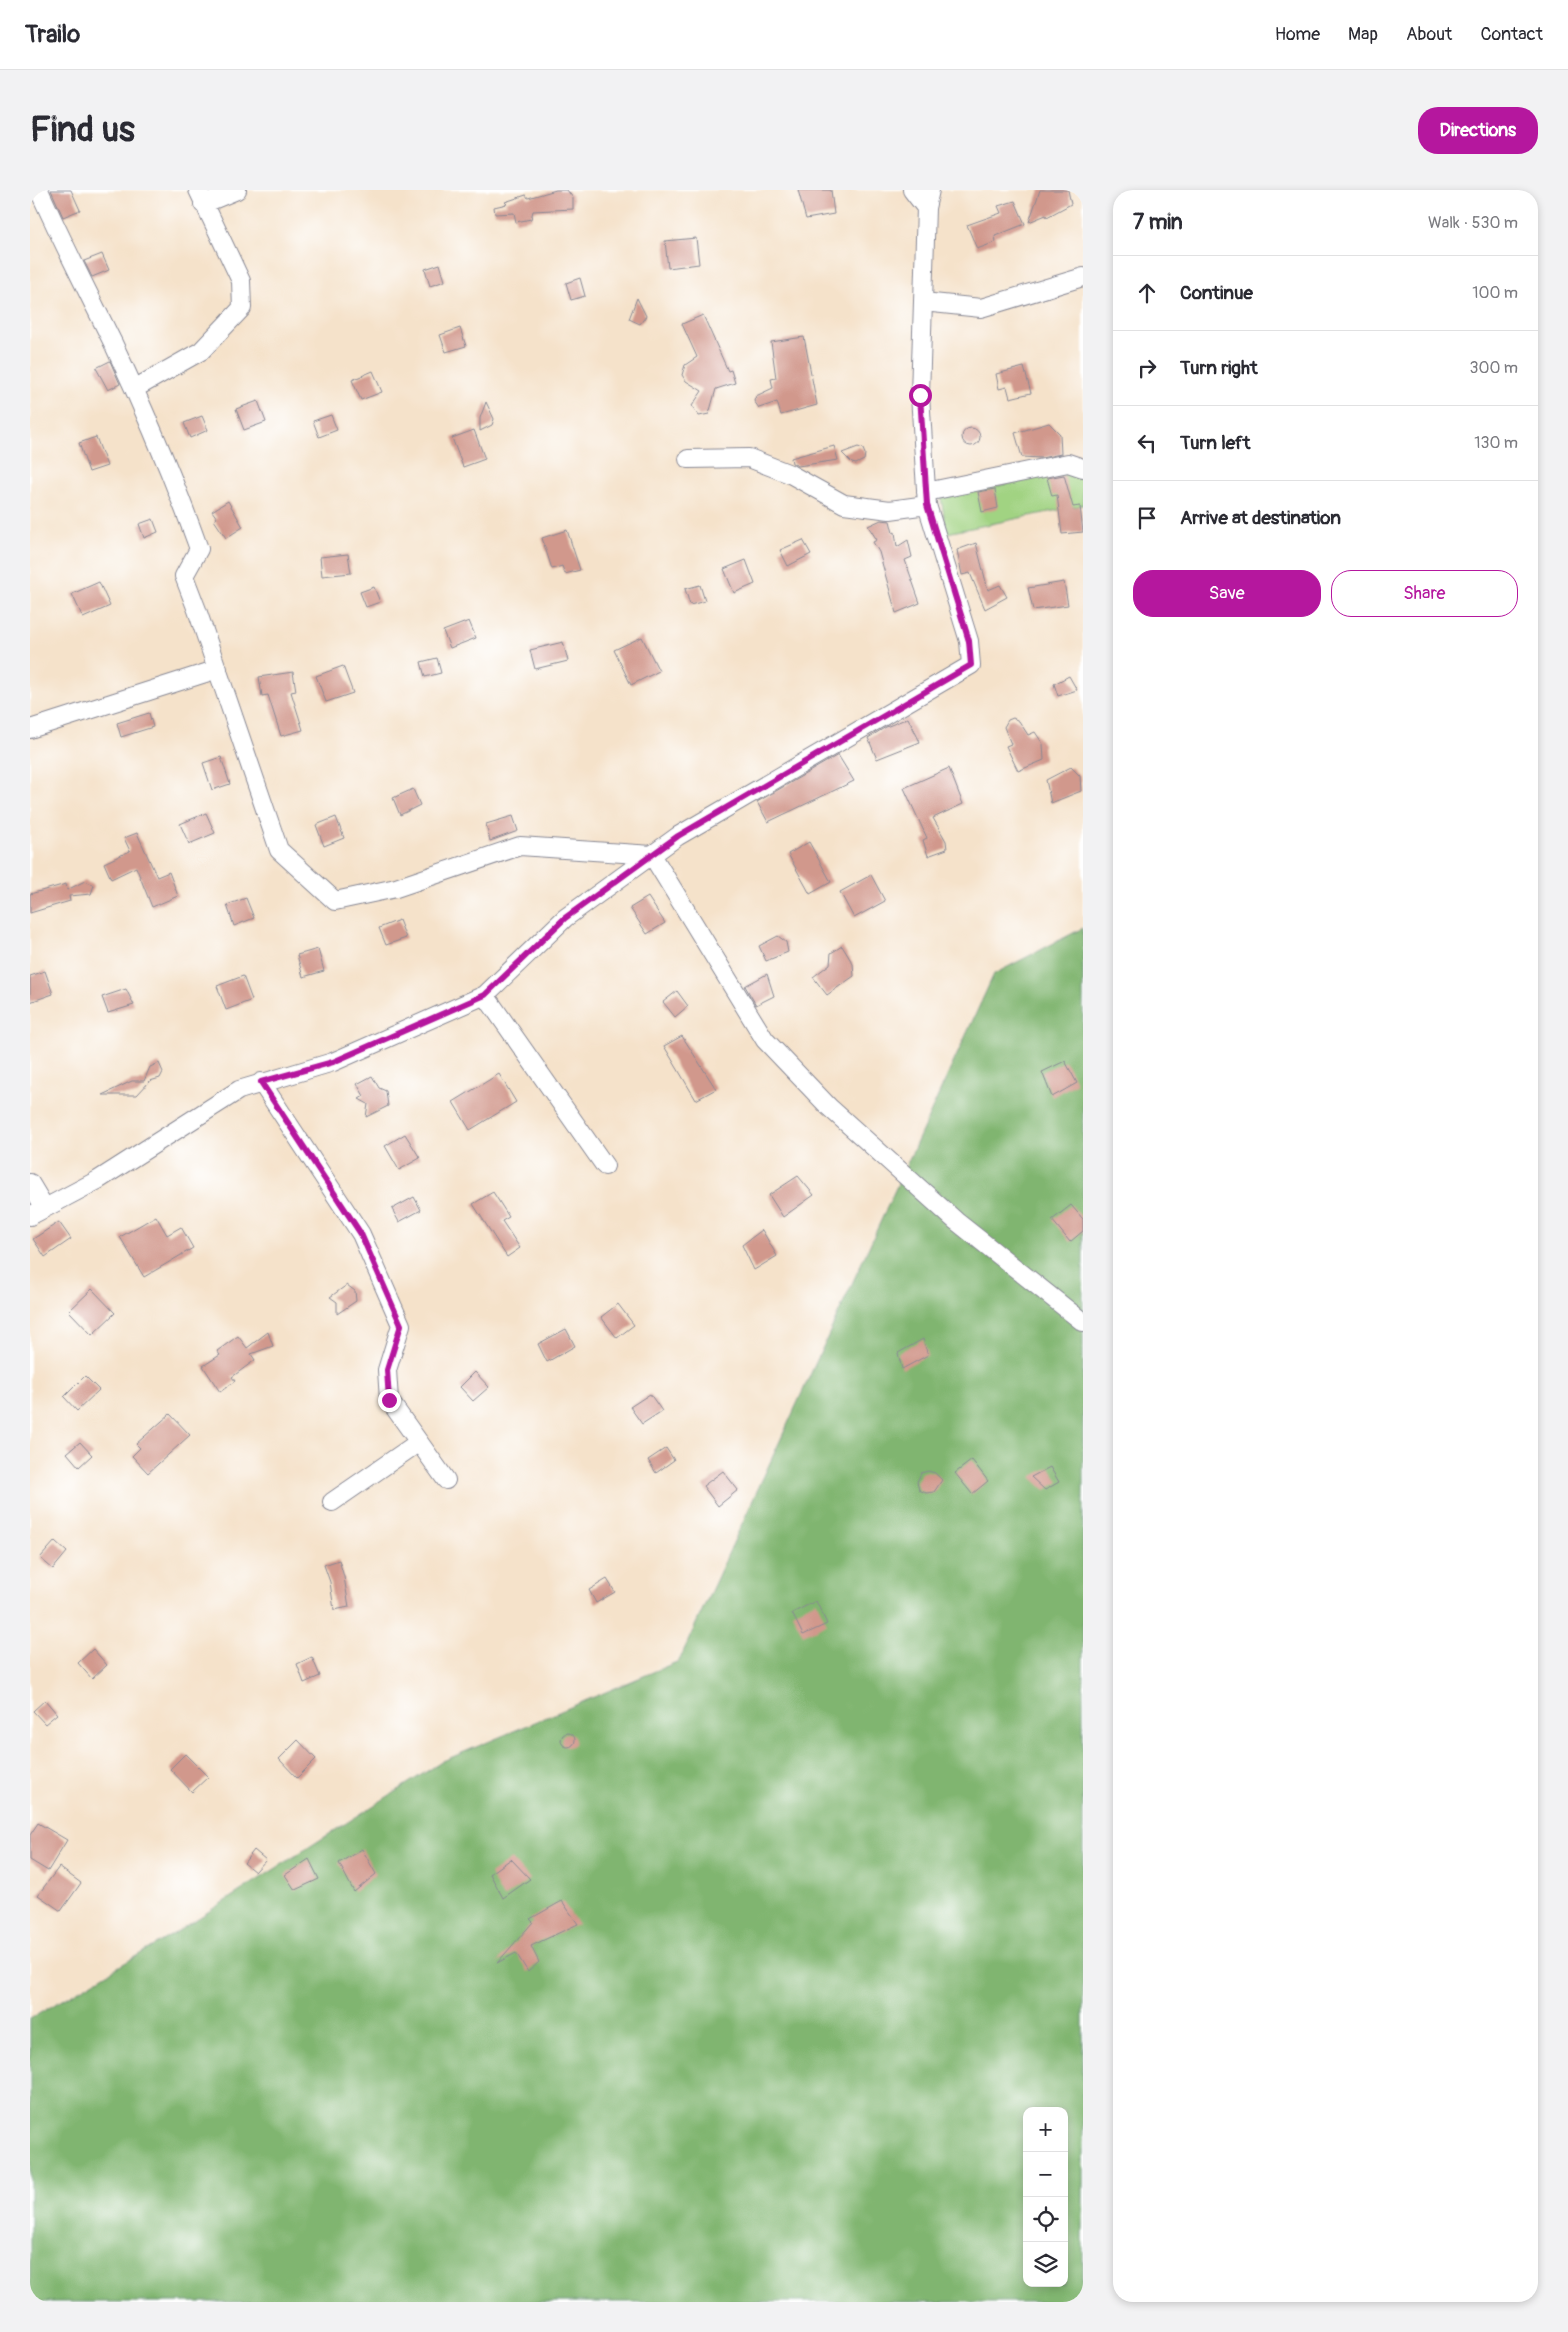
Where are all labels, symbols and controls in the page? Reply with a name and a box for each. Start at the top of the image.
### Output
text: Trailo [25,20,80,49]
text: Home [1275,23,1320,46]
text: Map [1348,23,1378,46]
text: About [1406,23,1452,46]
text: Contact [1480,23,1543,46]
button: Directions [1418,107,1538,154]
text: Find us [30,108,135,152]
text: 7 min [1133,209,1183,236]
text: Walk · 530 m [1428,213,1518,233]
icon: ahead [1133,279,1161,307]
text: Continue [1180,281,1253,305]
text: 100 m [1472,283,1518,303]
icon: right [1133,354,1161,382]
text: Turn right [1180,356,1258,380]
text: 300 m [1470,358,1518,378]
route start [909,384,932,407]
icon: left [1133,429,1161,457]
text: Turn left [1180,431,1250,455]
text: 130 m [1474,433,1518,453]
icon: arrive [1133,504,1161,532]
text: Arrive at destination [1180,506,1341,530]
button: Save [1133,570,1321,617]
button: Share [1331,570,1518,617]
route end [378,1389,401,1412]
map controls [1023,2107,1068,2287]
button: + [1023,2107,1068,2152]
button: − [1023,2152,1068,2197]
button: locate [1023,2197,1068,2242]
button: layers [1023,2242,1068,2287]

